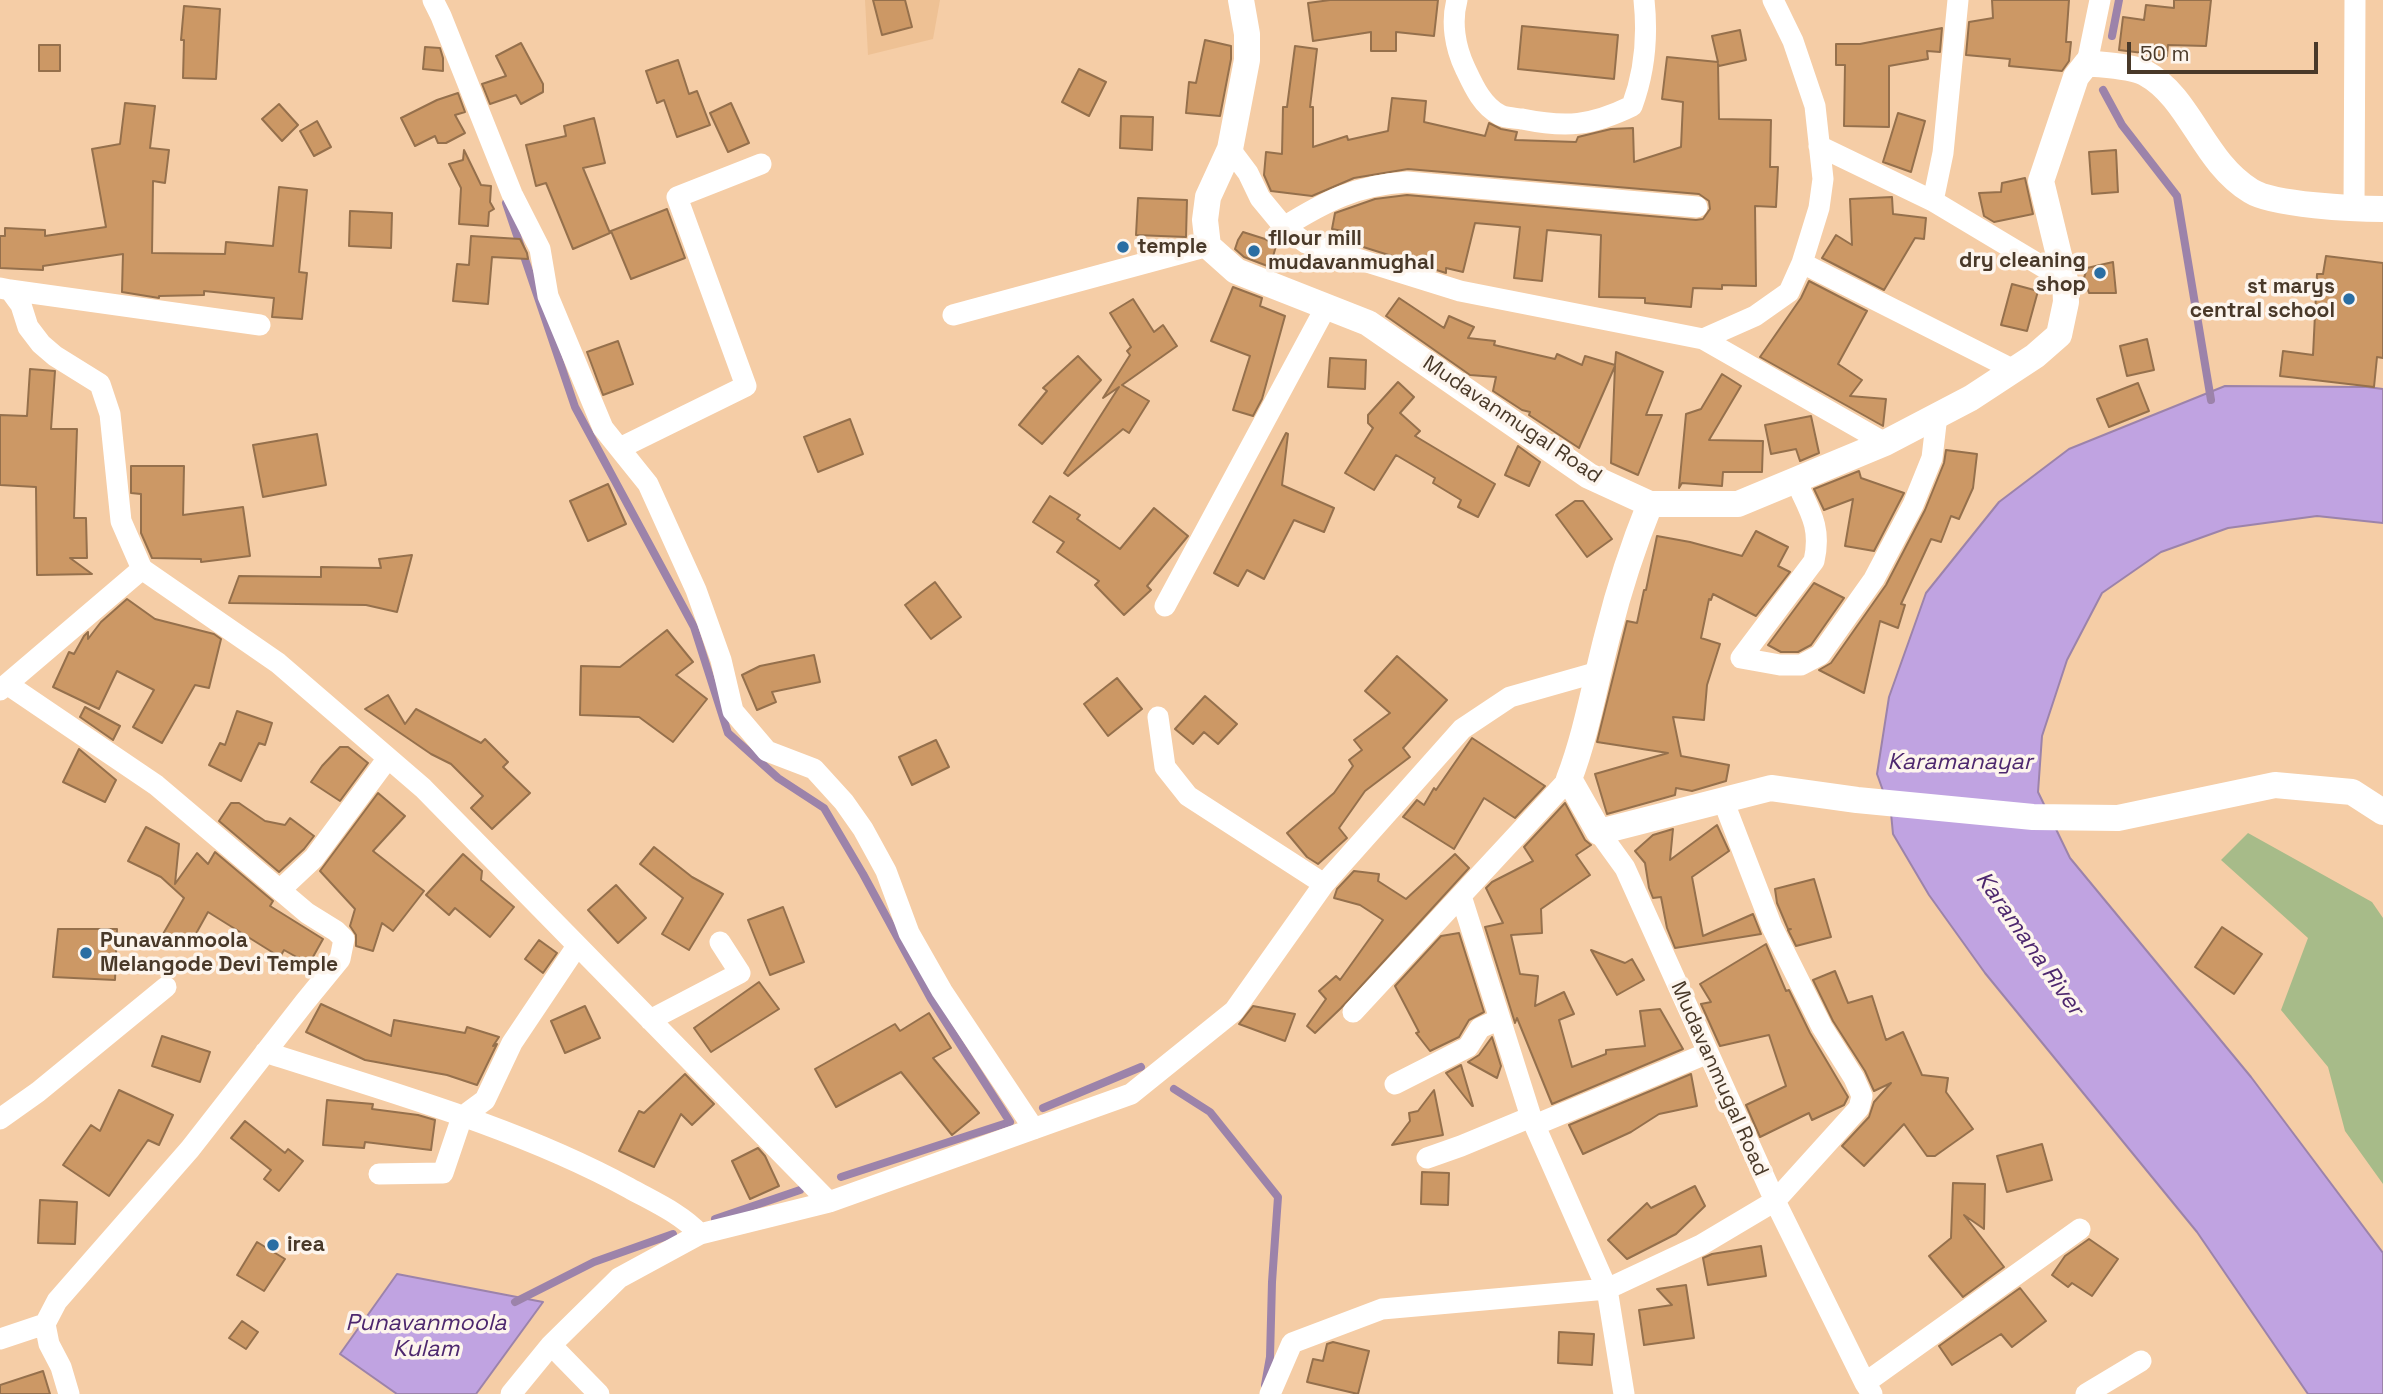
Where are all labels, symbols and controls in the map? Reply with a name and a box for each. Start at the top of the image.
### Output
scale bar [2131,28,2322,72]
text: 50 m [2140,40,2190,67]
place label: fllour mill mudavanmughal [1268,226,1435,276]
place label: temple [1137,234,1207,260]
marker: temple [1115,239,1131,255]
marker: fllour mill mudavanmughal [1246,243,1262,259]
place label: dry cleaning shop [1959,248,2086,298]
marker: dry cleaning shop [2092,265,2108,281]
place label: st marys central school [2190,274,2335,324]
marker: st marys central school [2341,291,2357,307]
street label: Mudavanmugal Road [1418,351,1606,489]
water label: Karamanayar [1888,749,2032,777]
water label: Karamana River [1969,867,2089,1021]
place label: Punavanmoola Melangode Devi Temple [100,928,338,978]
marker: Punavanmoola Melangode Devi Temple [78,945,94,961]
street label: Mudavanmugal Road [1665,978,1773,1180]
place label: irea [287,1232,325,1258]
marker: irea [265,1237,281,1253]
water label: Punavanmoola Kulam [345,1310,507,1364]

